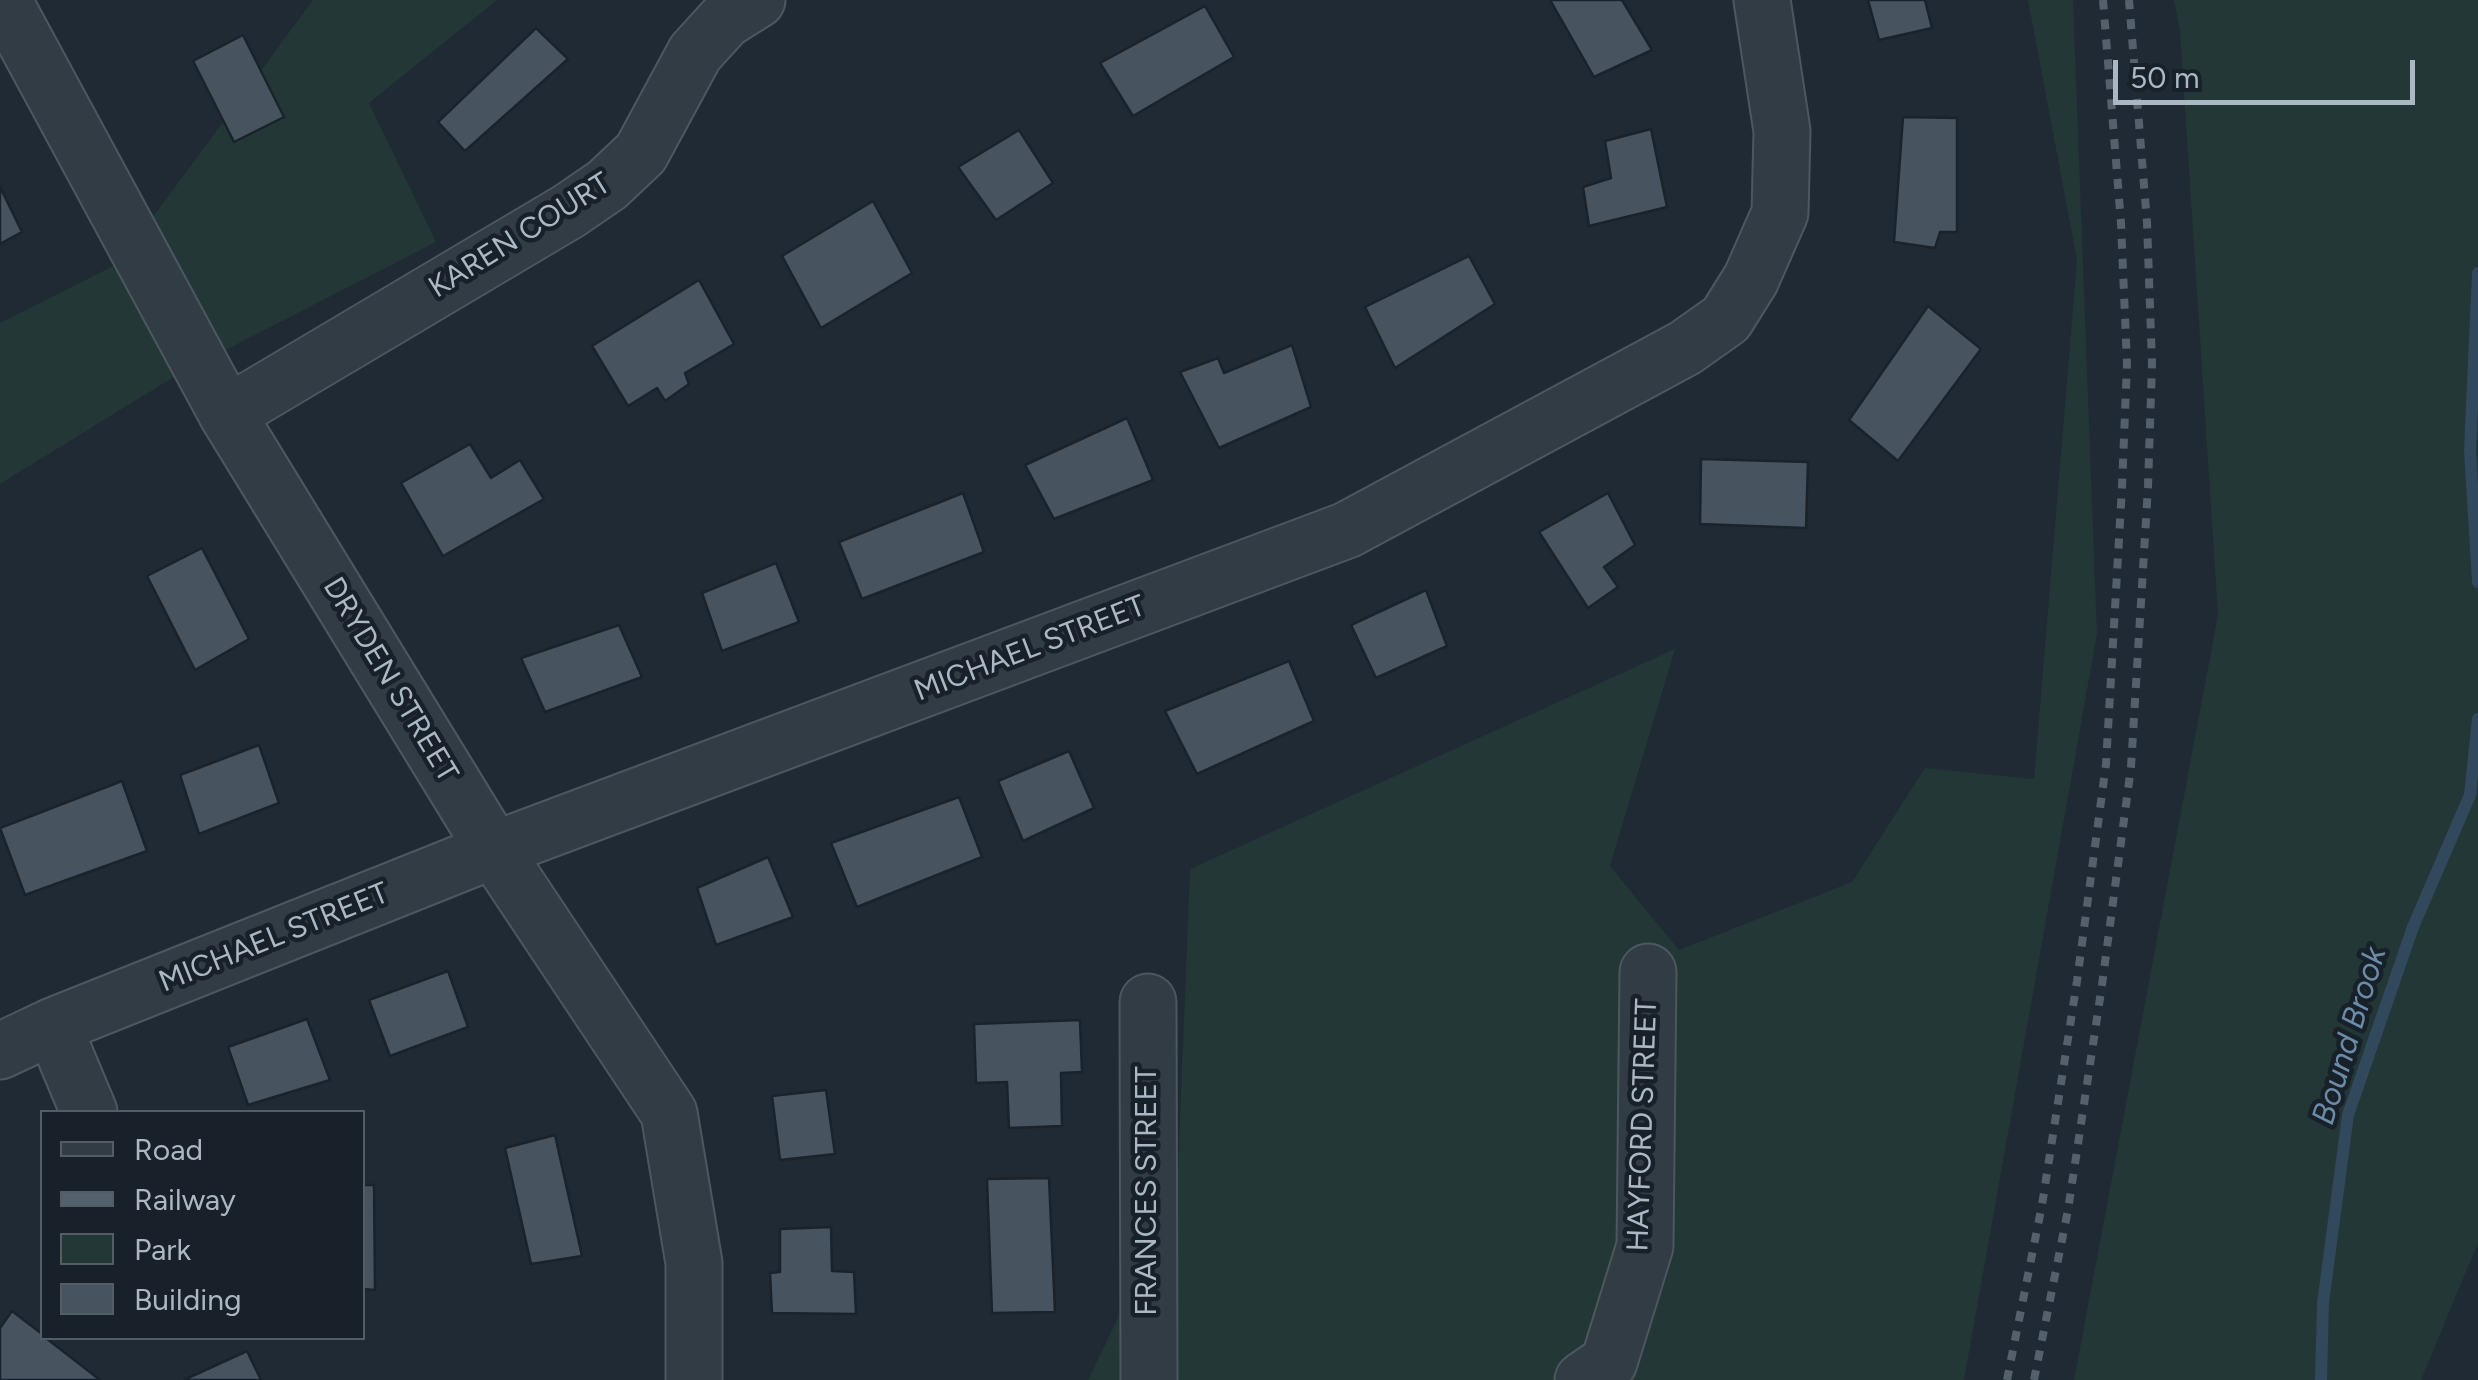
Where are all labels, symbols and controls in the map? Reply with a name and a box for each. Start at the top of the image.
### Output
scale bar [2118,40,2420,102]
text: 50 m [2130,59,2199,96]
street label: KAREN COURT [423,166,617,306]
street label: DRYDEN STREET [315,571,465,789]
street label: MICHAEL STREET [909,588,1151,710]
street label: MICHAEL STREET [154,875,394,1001]
water label: Bound Brook [2305,943,2395,1129]
street label: HAYFORD STREET [1621,998,1665,1252]
street label: FRANCES STREET [1129,1066,1165,1316]
legend [40,1110,365,1340]
text: Road [134,1131,203,1168]
text: Railway [134,1181,236,1218]
text: Park [134,1231,191,1268]
text: Building [134,1281,242,1318]

